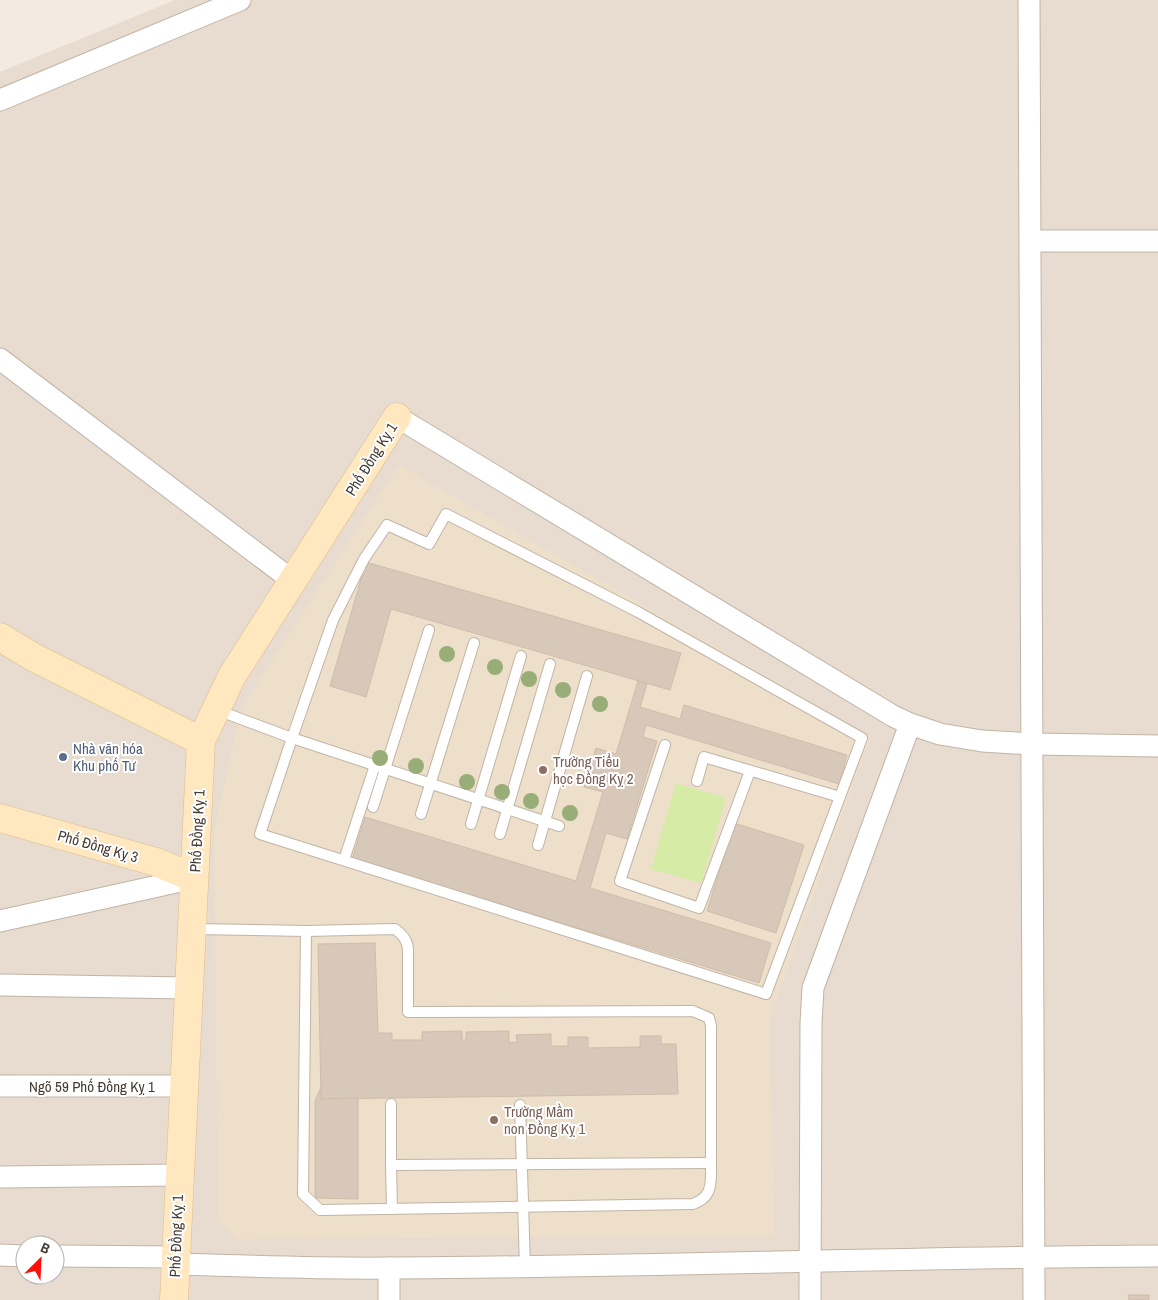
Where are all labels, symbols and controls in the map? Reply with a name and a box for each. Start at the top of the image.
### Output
street label: Phố Đồng Kỵ 1 [340,418,402,500]
place label: Nhà văn hóa Khu phố Tư [73,738,143,776]
marker: Nhà văn hóa Khu phố Tư [57,751,69,763]
place label: Trường Tiểu học Đồng Kỵ 2 [553,751,634,789]
marker: Trường Tiểu học Đồng Kỵ 2 [537,764,549,776]
street label: Phố Đồng Kỵ 1 [184,789,210,873]
street label: Phố Đồng Kỵ 3 [55,825,141,868]
street label: Ngõ 59 Phố Đồng Kỵ 1 [29,1076,155,1097]
place label: Trường Mầm non Đồng Kỵ 1 [504,1101,586,1139]
marker: Trường Mầm non Đồng Kỵ 1 [488,1114,500,1126]
street label: Phố Đồng Kỵ 1 [164,1194,188,1278]
north arrow [15,1235,65,1285]
text: B [38,1238,53,1258]

